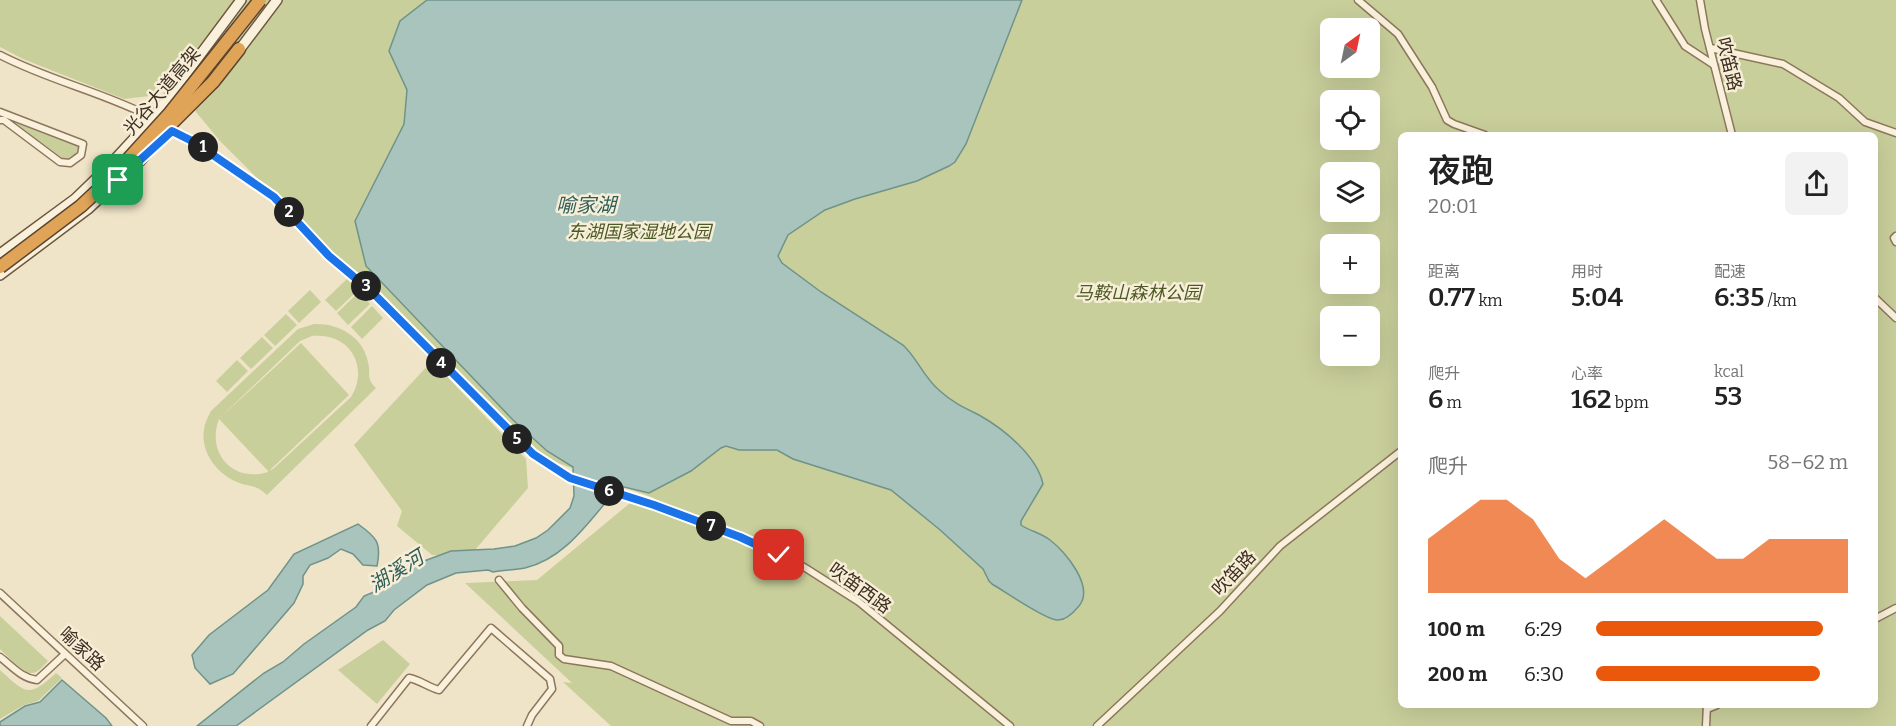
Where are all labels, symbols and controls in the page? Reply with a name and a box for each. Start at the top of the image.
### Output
north arrow [1320,18,1380,78]
map controls [1320,18,1380,366]
street label: 吹笛路 [1712,35,1746,93]
street label: 光谷大道高架 [119,43,205,139]
button: locate [1320,90,1380,150]
pin: 1 [188,132,218,162]
text: 1 [200,137,206,156]
text: 夜跑 [1428,151,1494,191]
button: share [1785,152,1848,215]
pin [92,154,143,205]
button: layers [1320,162,1380,222]
icon: arrive [101,163,134,196]
water label: 喻家湖 [556,193,619,217]
text: 20:01 [1428,194,1477,218]
pin: 2 [274,197,304,227]
text: 2 [284,202,294,221]
park label: 东湖国家湿地公园 [567,221,714,243]
button: + [1320,234,1380,294]
text: 距离 [1428,262,1460,281]
text: 用时 [1571,262,1603,281]
text: 配速 [1714,262,1746,281]
pin: 3 [351,271,381,301]
text: 3 [361,276,371,295]
park label: 马鞍山森林公园 [1075,282,1204,304]
text: 0.77 [1428,282,1475,313]
text: 5:04 [1571,282,1623,313]
text: 6:35 [1714,282,1764,313]
text: km [1475,291,1502,310]
text: /km [1764,291,1797,310]
button: − [1320,306,1380,366]
pin: 4 [426,348,456,378]
text: 4 [436,353,446,372]
text: kcal [1714,362,1744,381]
text: 爬升 [1428,364,1460,383]
text: 心率 [1571,364,1603,383]
text: 53 [1714,381,1742,412]
text: 6 [1428,384,1443,415]
text: 162 [1571,384,1612,415]
text: m [1443,393,1462,412]
text: bpm [1612,393,1649,412]
pin: 5 [502,424,532,454]
text: 5 [513,429,521,448]
text: 58–62 m [1767,450,1848,474]
text: 爬升 [1428,454,1468,478]
pin: 6 [594,476,624,506]
text: 6 [604,481,614,500]
pin: 7 [696,511,726,541]
text: 7 [707,516,715,535]
pin [753,529,804,580]
icon: check [762,538,795,571]
water label: 湖溪河 [364,543,431,597]
street label: 吹笛路 [1208,546,1260,600]
street label: 吹笛西路 [824,558,896,618]
text: 100 m [1428,617,1485,641]
text: 6:29 [1524,617,1563,641]
street label: 喻家路 [55,623,109,675]
text: 200 m [1428,662,1487,686]
text: 6:30 [1524,662,1564,686]

